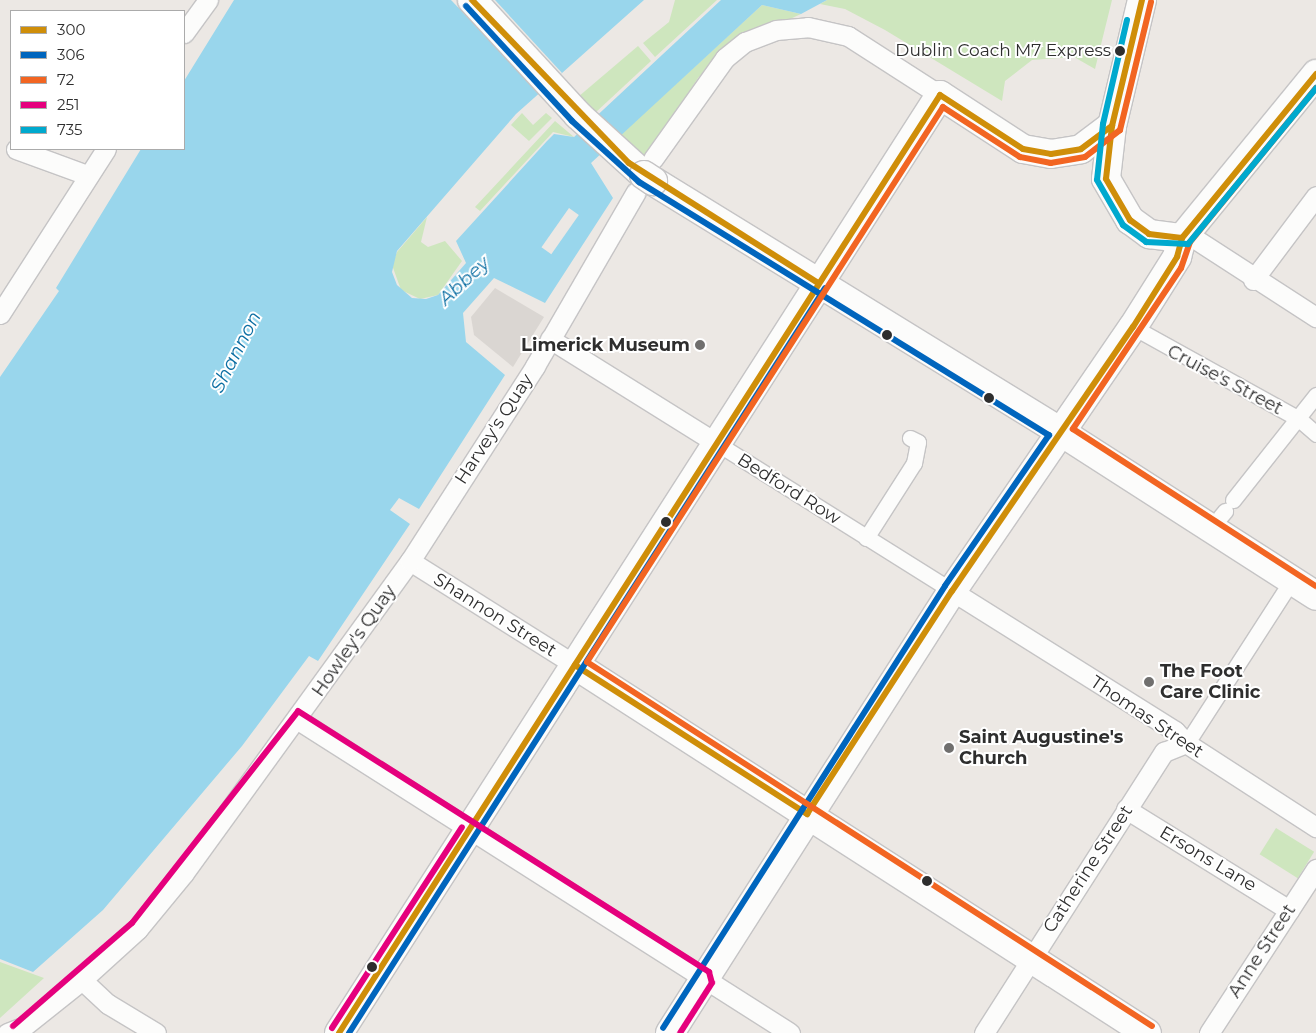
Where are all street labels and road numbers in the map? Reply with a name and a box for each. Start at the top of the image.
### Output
street label: Cruise's Street [1164,340,1286,420]
street label: Harvey's Quay [450,370,538,488]
street label: Bedford Row [733,449,845,529]
street label: Shannon Street [430,569,560,661]
street label: Howley's Quay [308,581,400,701]
street label: Thomas Street [1086,671,1208,763]
street label: Catherine Street [1039,801,1137,937]
street label: Ersons Lane [1156,822,1260,896]
street label: Anne Street [1224,900,1300,1002]

